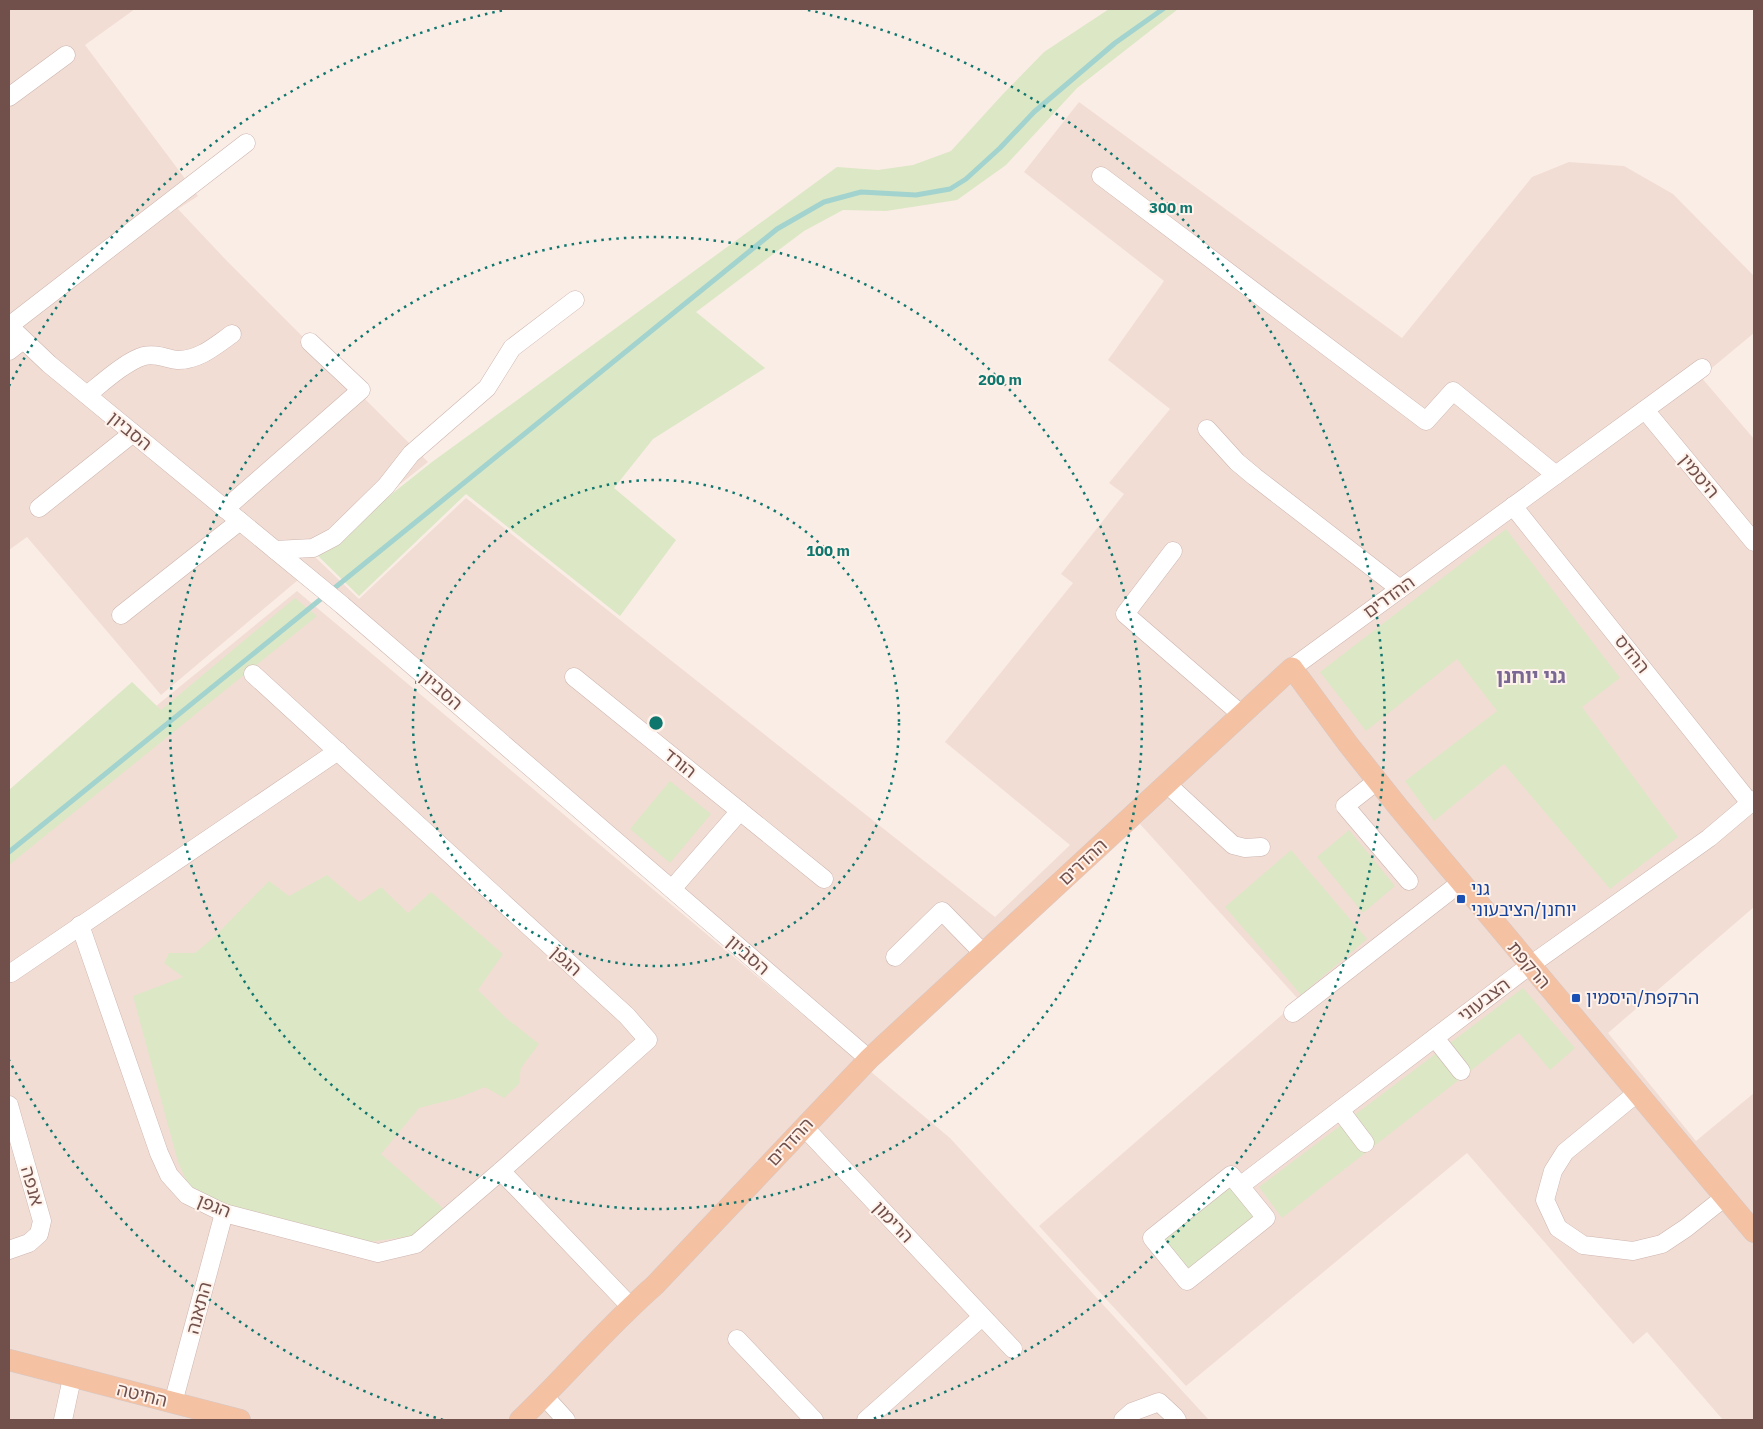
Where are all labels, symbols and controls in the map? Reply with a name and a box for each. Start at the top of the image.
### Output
text: 300 m [1149,198,1193,217]
text: 200 m [978,370,1022,389]
street label: הסביון [104,406,157,455]
street label: היסמין [1674,449,1725,503]
text: 100 m [806,541,850,560]
street label: ההדרים [1358,570,1419,623]
street label: ההדס [1610,630,1655,678]
district label: גני יוחנן [1496,662,1566,689]
street label: הסביון [415,665,468,715]
centre of rings [647,714,665,732]
street label: הורד [659,742,701,783]
street label: ההדרים [1054,833,1112,890]
place label: גני יוחנן/הציבעוני [1471,877,1577,921]
marker: גני יוחנן/הציבעוני [1455,893,1467,905]
street label: הסביון [722,930,775,980]
street label: הרקפת [1503,936,1556,993]
street label: הגפן [546,941,587,981]
street label: הצבעוני [1453,973,1514,1027]
place label: הרקפת/היסמין [1586,986,1699,1009]
marker: הרקפת/היסמין [1570,992,1582,1004]
street label: ההדרים [761,1113,818,1171]
street label: אנפה [16,1163,49,1208]
street label: הגפן [194,1188,234,1223]
street label: הרימון [868,1196,919,1247]
street label: התאנה [181,1279,216,1336]
street label: החיטה [115,1377,170,1412]

